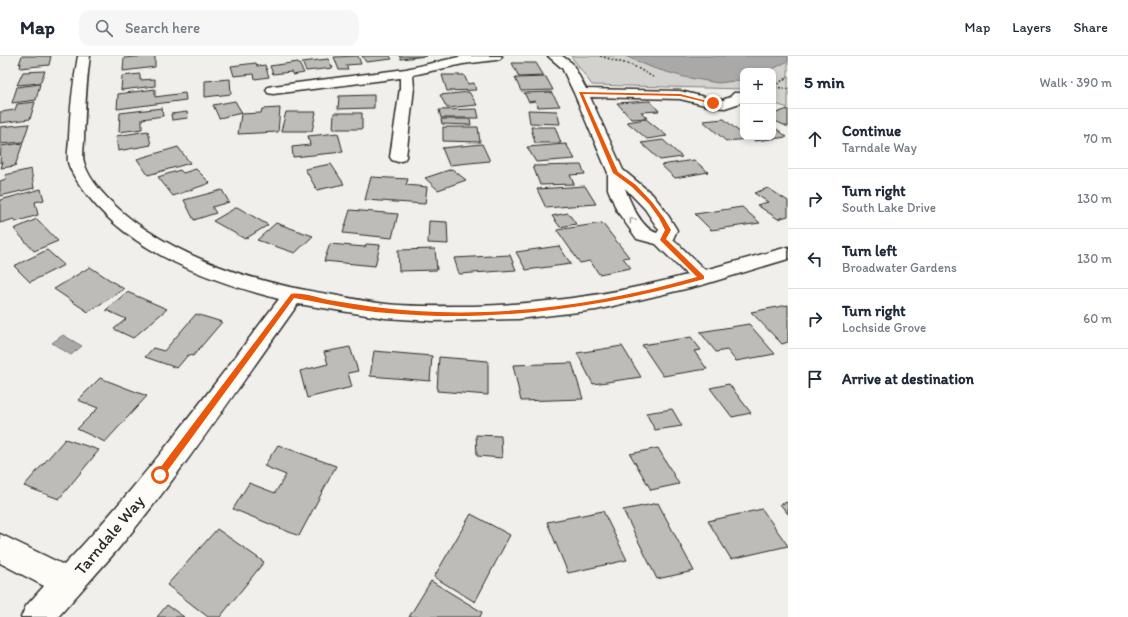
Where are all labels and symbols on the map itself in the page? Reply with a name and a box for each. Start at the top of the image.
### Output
route end [704,94,722,112]
one-way arrow [629,217,637,224]
route start [151,466,169,484]
street label: Tarndale Way [70,491,148,579]

